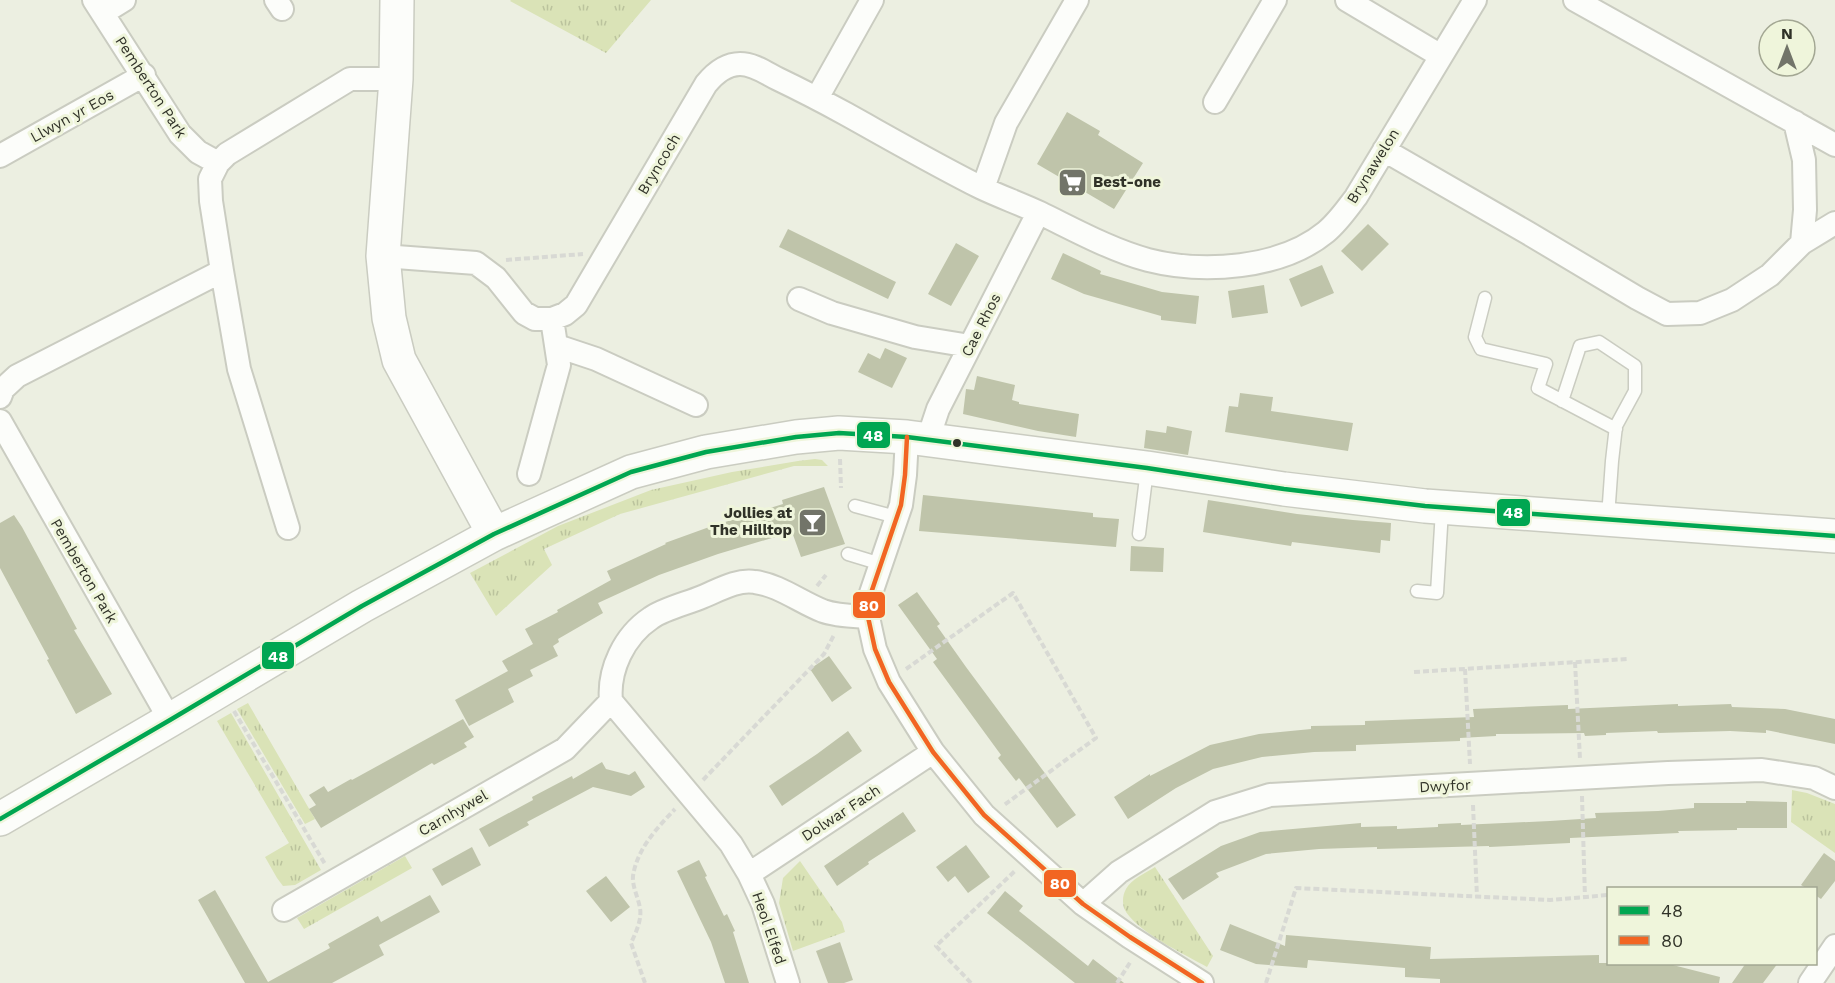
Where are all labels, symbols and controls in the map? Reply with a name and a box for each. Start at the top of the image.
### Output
north arrow [1757,18,1817,78]
text: N [1781,24,1793,43]
street label: Pemberton Park [111,33,191,142]
street label: Llwyn yr Eos [27,86,117,146]
street label: Brynawelon [1343,125,1403,207]
street label: Bryncoch [634,130,684,198]
supermarket icon: Best-one [1056,166,1088,198]
place label: Best-one [1093,173,1161,191]
street label: Cae Rhos [957,290,1005,360]
line badge: 48 [856,421,891,449]
text: 48 [863,426,883,445]
unlabelled marker [951,437,963,449]
line badge: 48 [1496,498,1531,527]
text: 48 [1503,503,1523,522]
place label: Jollies at The Hilltop [710,504,792,539]
bar icon: Jollies at The Hilltop [797,506,829,538]
street label: Pemberton Park [47,516,121,627]
line badge: 80 [852,591,886,619]
text: 80 [859,596,879,615]
line badge: 48 [261,641,295,670]
text: 48 [268,647,288,666]
street label: Dwyfor [1419,776,1471,796]
street label: Dolwar Fach [798,781,884,845]
street label: Carnhywel [415,786,491,840]
line badge: 80 [1043,869,1077,898]
text: 80 [1050,874,1070,893]
legend [1607,887,1817,965]
street label: Heol Elfed [748,889,790,967]
text: 48 [1661,900,1683,921]
text: 80 [1661,930,1683,951]

